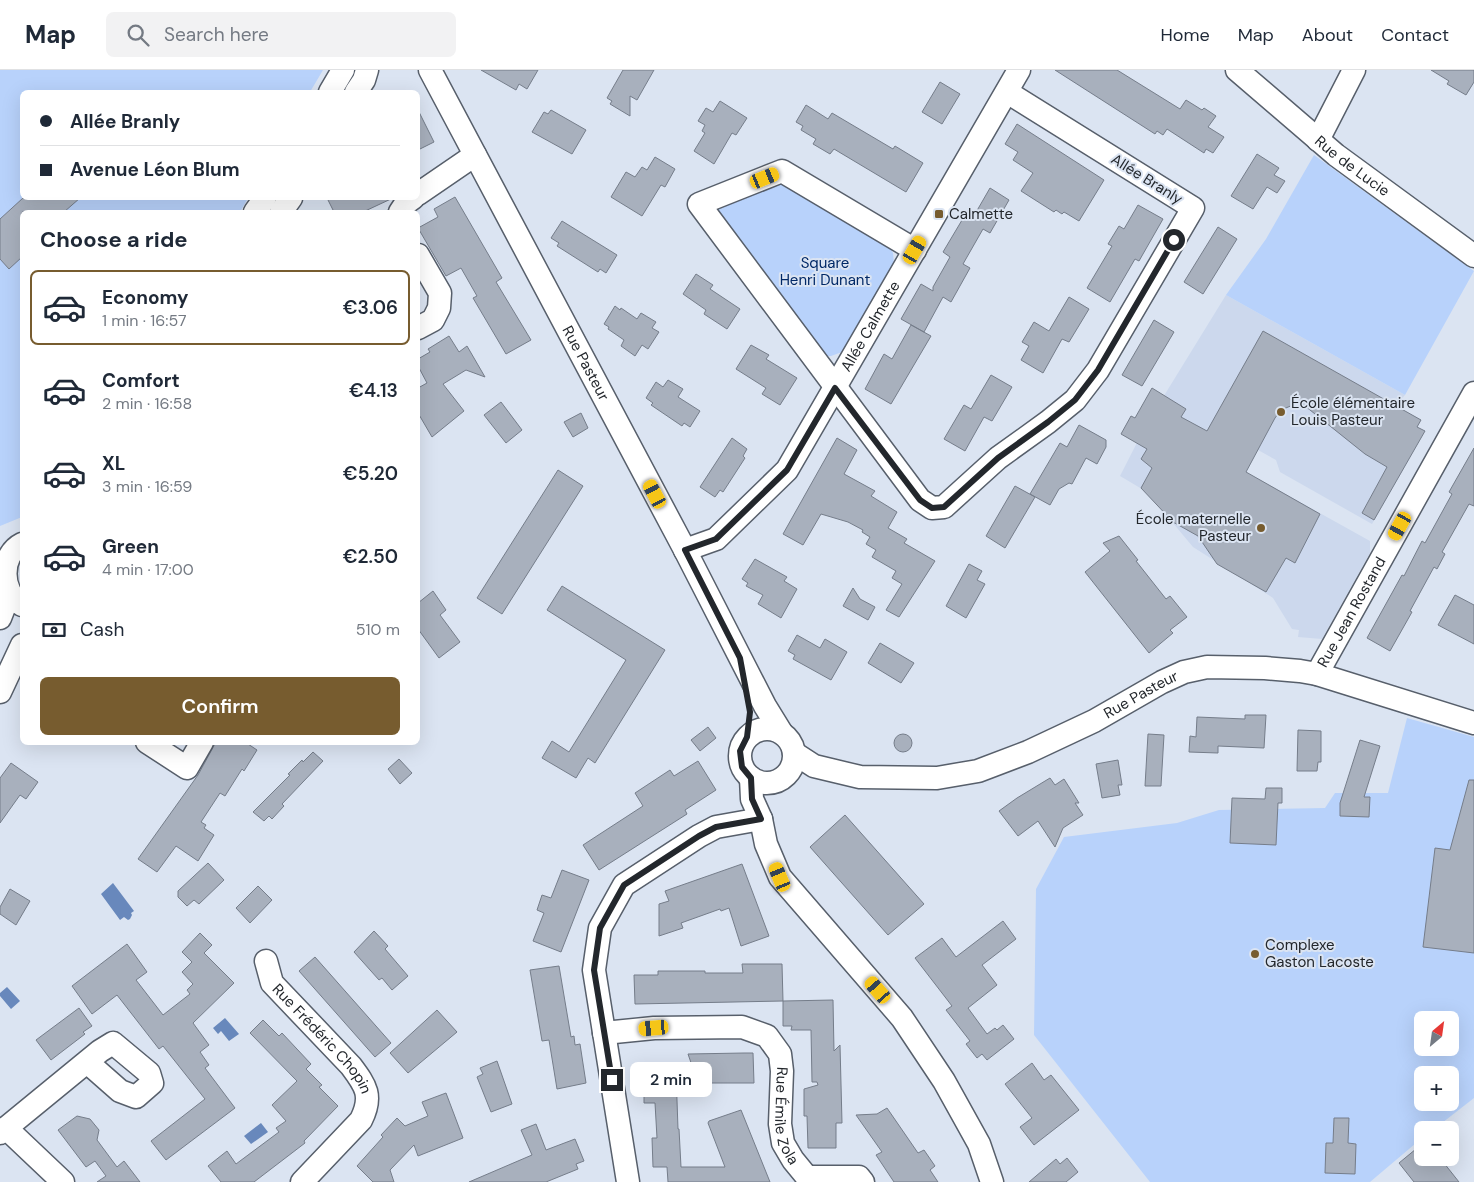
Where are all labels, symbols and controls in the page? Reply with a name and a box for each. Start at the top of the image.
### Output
search box [106,12,456,57]
text: Map [25,19,76,50]
icon: search [124,21,152,49]
text: Search here [164,22,269,47]
text: Home [1160,23,1210,47]
text: Map [1238,23,1274,47]
text: About [1302,23,1353,47]
text: Contact [1381,23,1449,47]
text: Allée Branly [70,109,180,134]
street label: Rue de Lucie [1310,131,1394,201]
street label: Allée Branly [1107,149,1187,209]
text: Avenue Léon Blum [70,157,240,182]
car [748,165,781,191]
place label: Calmette [949,204,1013,224]
marker: Calmette [933,208,945,220]
text: Choose a ride [40,225,188,254]
route start [1163,229,1185,251]
car [901,233,928,267]
park label: Square Henri Dunant [780,253,870,290]
street label: Allée Calmette [836,277,905,375]
icon: car [42,285,87,330]
text: Economy [102,285,189,310]
text: €3.06 [343,295,398,320]
text: 1 min · 16:57 [102,310,187,331]
street label: Rue Pasteur [558,322,614,405]
icon: car [42,368,87,413]
text: Comfort [102,368,180,393]
text: €4.13 [349,378,398,403]
text: 2 min · 16:58 [102,393,192,414]
place label: École élémentaire Louis Pasteur [1291,393,1415,430]
marker: École élémentaire Louis Pasteur [1275,406,1287,418]
icon: car [42,451,87,496]
text: XL [102,451,125,476]
text: €5.20 [343,461,398,486]
text: 3 min · 16:59 [102,476,192,497]
car [641,477,668,511]
place label: École maternelle Pasteur [1136,509,1251,546]
car [1386,509,1413,543]
marker: École maternelle Pasteur [1255,522,1267,534]
icon: car [42,534,87,579]
text: Green [102,534,159,559]
text: €2.50 [343,544,398,569]
street label: Rue Jean Rostand [1313,553,1390,671]
text: 4 min · 17:00 [102,559,194,580]
icon: cash [40,616,68,644]
text: Cash [80,617,124,642]
text: 510 m [356,619,400,640]
street label: Rue Pasteur [1100,666,1182,723]
button: Confirm [40,677,400,735]
car [767,860,792,894]
place label: Complexe Gaston Lacoste [1265,935,1374,972]
marker: Complexe Gaston Lacoste [1249,948,1261,960]
car [862,974,893,1006]
street label: Rue Frédéric Chopin [268,979,376,1096]
north arrow [1414,1011,1459,1056]
map controls [1414,1011,1459,1166]
car [638,1019,669,1037]
callout: 2 min [630,1062,712,1098]
street label: Rue Émile Zola [770,1066,804,1168]
button: + [1414,1066,1459,1111]
route end [601,1069,623,1091]
text: 2 min [650,1069,692,1090]
button: − [1414,1121,1459,1166]

